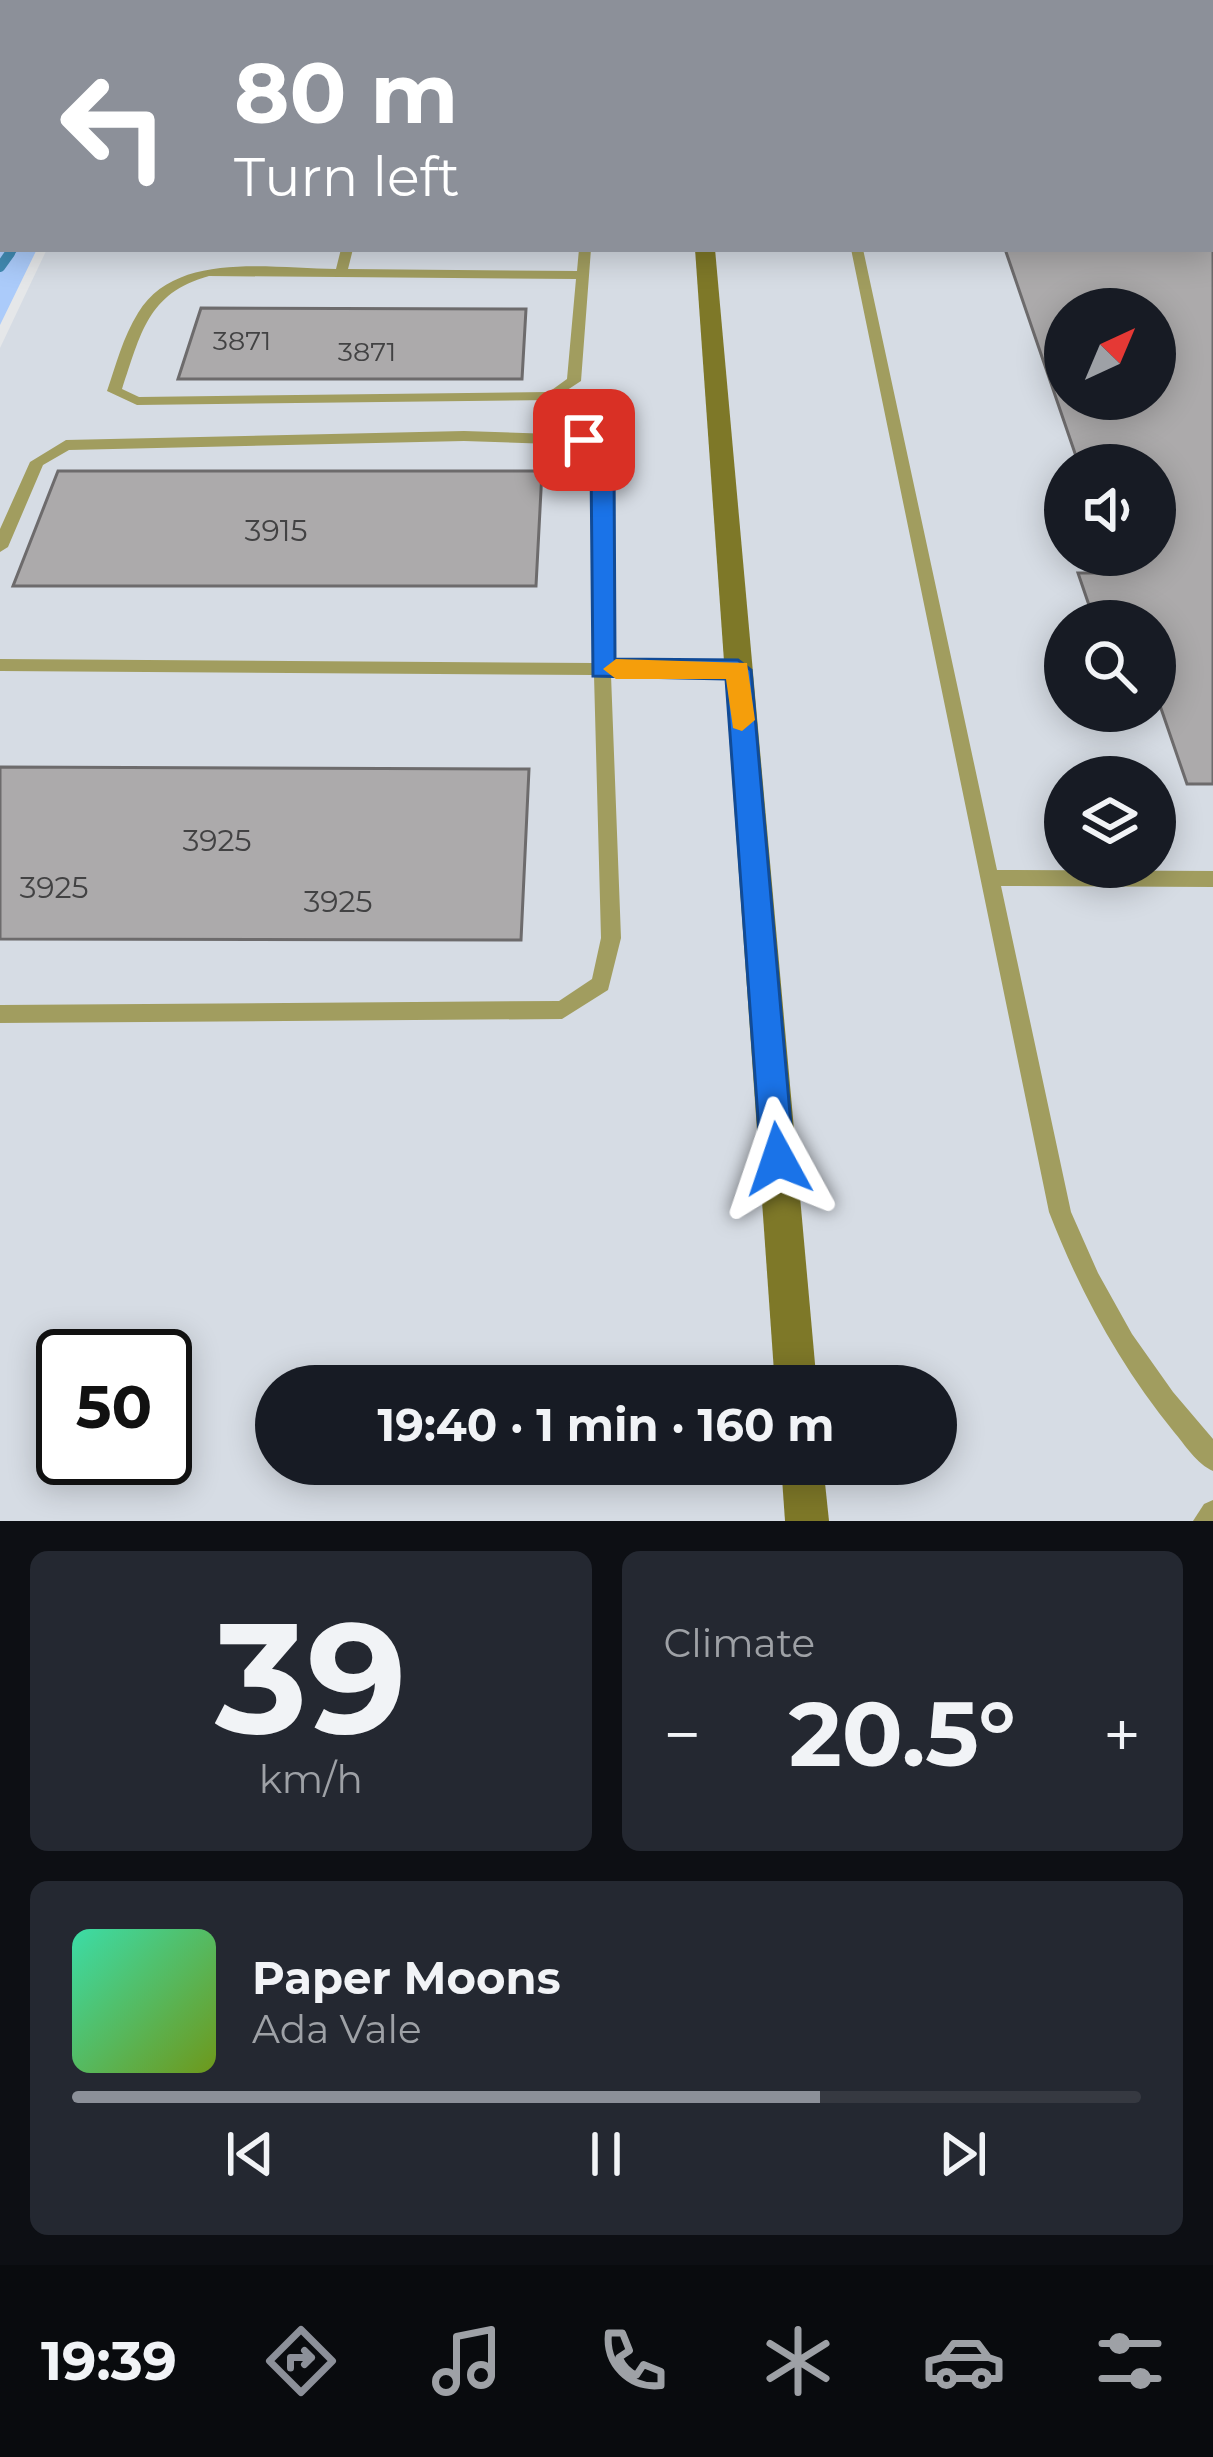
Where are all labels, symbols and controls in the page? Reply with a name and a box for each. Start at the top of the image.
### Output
text: 80 m [234,42,458,144]
icon: left [36,48,192,204]
text: Turn left [234,144,460,210]
north arrow [1044,288,1176,420]
map controls [1044,288,1176,888]
house number: 3871 [213,324,271,357]
house number: 3871 [338,335,396,368]
pin [533,389,635,491]
icon: arrive [551,407,617,473]
button: sound [1044,444,1176,576]
house number: 3915 [245,512,308,549]
button: search [1044,600,1176,732]
button: layers [1044,756,1176,888]
house number: 3925 [182,822,252,859]
house number: 3925 [19,869,89,906]
house number: 3925 [303,883,373,920]
position arrow [715,1096,841,1222]
speed limit sign: 50 [36,1329,192,1485]
text: 19:40 · 1 min · 160 m [378,1397,834,1452]
text: 39 [215,1582,407,1772]
text: Climate [664,1619,815,1667]
text: 20.5° [789,1679,1016,1789]
text: − [664,1694,701,1775]
text: + [1103,1694,1141,1775]
text: km/h [259,1755,363,1803]
text: Paper Moons [252,1950,561,2005]
text: Ada Vale [252,2005,422,2053]
icon: previous [217,2121,283,2187]
icon: pause [573,2121,639,2187]
icon: next [930,2121,996,2187]
icon: directions [259,2319,343,2403]
icon: music [425,2319,509,2403]
icon: phone [591,2319,675,2403]
icon: climate [756,2319,840,2403]
icon: car [922,2319,1006,2403]
icon: filters [1088,2319,1172,2403]
text: 19:39 [41,2328,177,2394]

